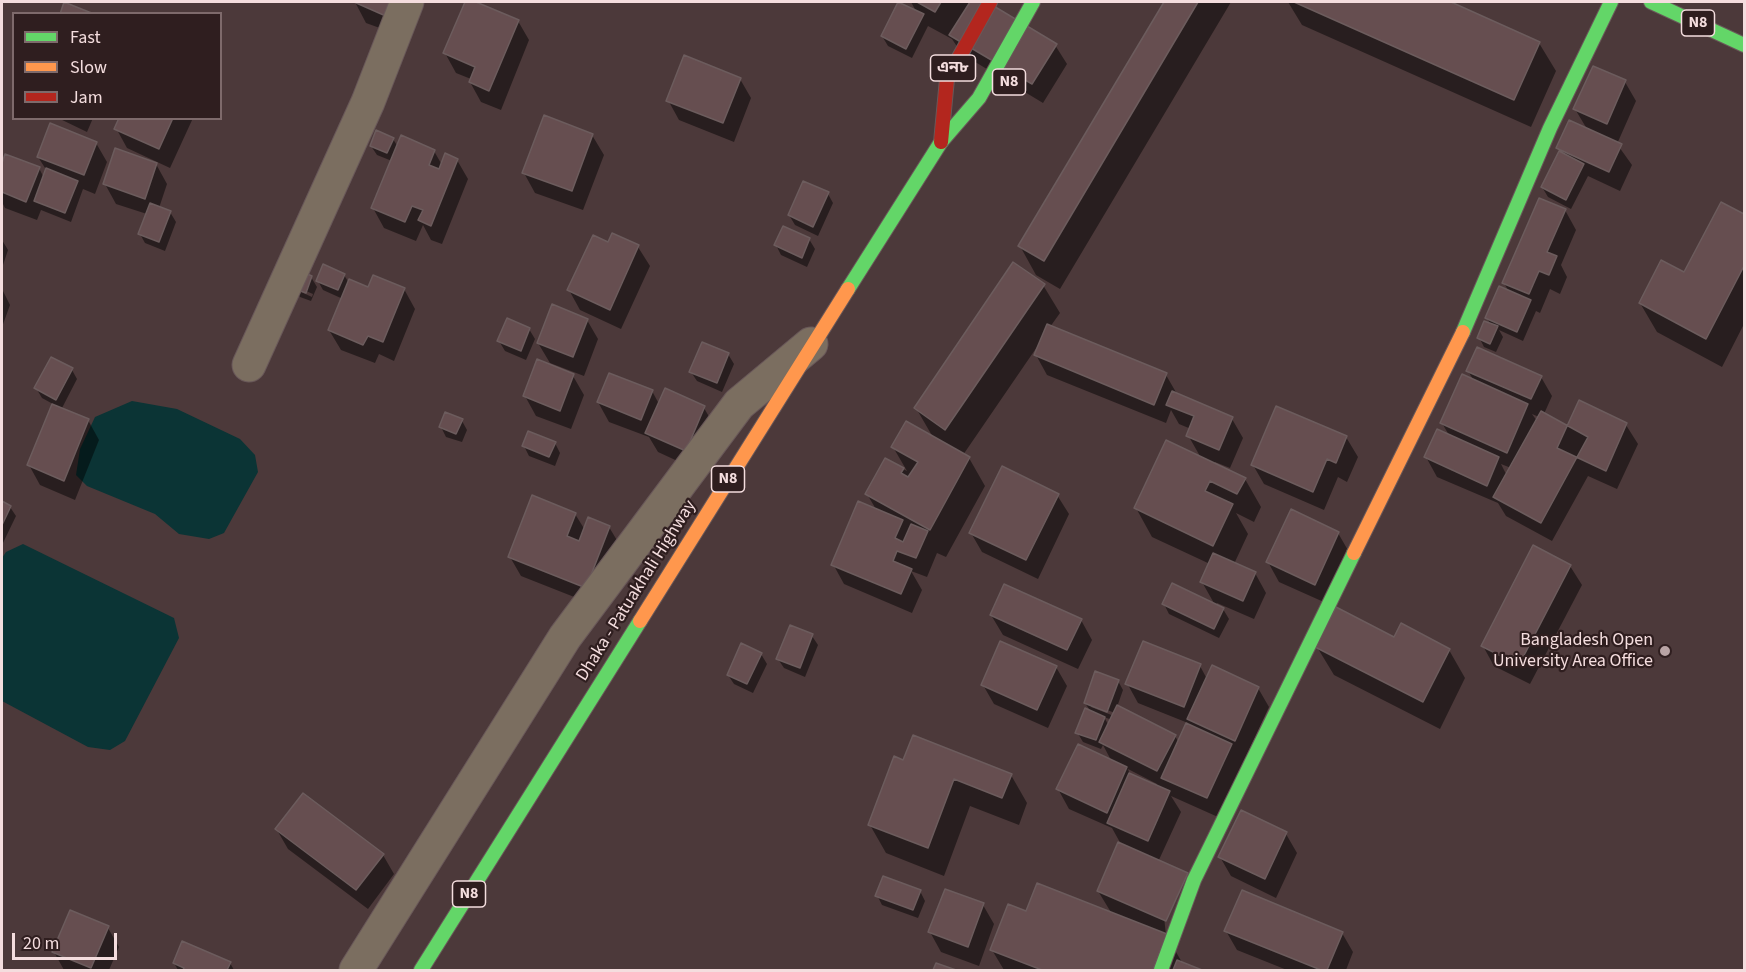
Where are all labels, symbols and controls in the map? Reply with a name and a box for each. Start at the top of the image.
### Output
road number: N8 [1682,10,1714,36]
legend [12,12,222,120]
text: Fast [70,25,101,50]
text: Slow [70,55,107,80]
road number: এন৮ [930,55,976,81]
road number: N8 [992,69,1026,95]
text: Jam [70,85,103,110]
road number: N8 [712,466,744,492]
street label: Dhaka - Patuakhali Highway [572,496,702,686]
place label: Bangladesh Open University Area Office [1493,630,1653,672]
marker: Bangladesh Open University Area Office [1658,644,1672,658]
road number: N8 [452,881,486,907]
scale bar [15,921,120,959]
text: 20 m [23,931,59,956]

